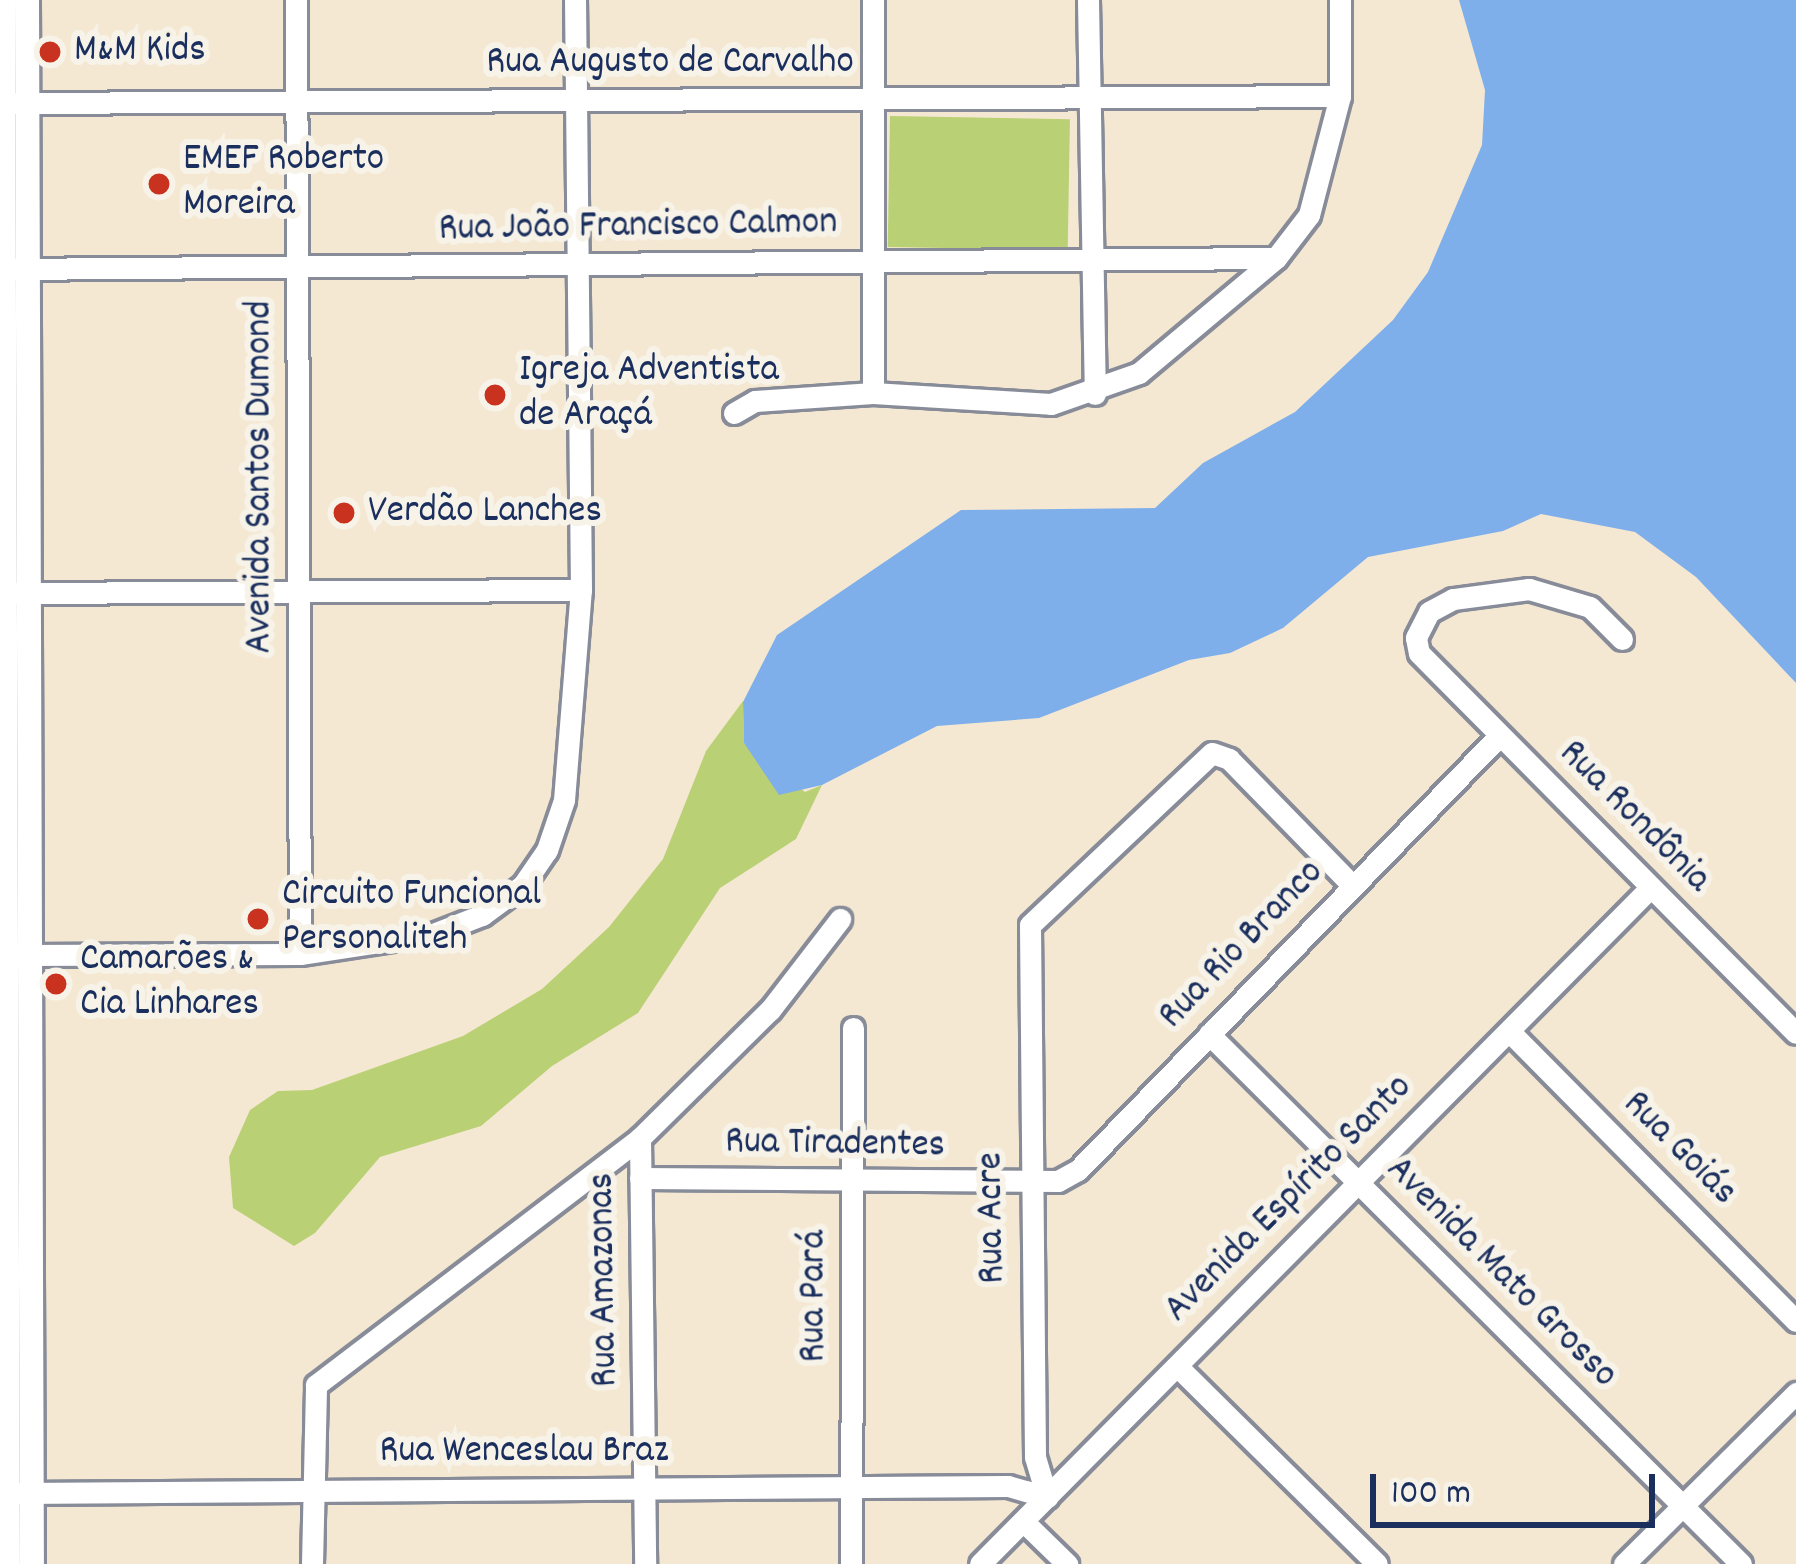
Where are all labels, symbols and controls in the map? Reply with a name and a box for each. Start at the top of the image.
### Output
place label: M&M Kids [74,29,206,75]
marker: M&M Kids [37,39,63,65]
street label: Rua Augusto de Carvalho [486,41,854,87]
place label: EMEF Roberto Moreira [183,139,384,230]
marker: EMEF Roberto Moreira [146,171,172,197]
street label: Rua João Francisco Calmon [438,201,838,255]
street label: Avenida Santos Dumond [239,300,285,654]
place label: Igreja Adventista de Araçá [519,350,779,441]
marker: Igreja Adventista de Araçá [482,382,508,408]
place label: Verdão Lanches [368,490,602,536]
marker: Verdão Lanches [331,500,357,526]
street label: Rua Rondônia [1547,732,1719,904]
street label: Rua Rio Branco [1151,851,1335,1041]
place label: Circuito Funcional Personaliteh [282,874,541,965]
marker: Circuito Funcional Personaliteh [245,906,271,932]
place label: Camarões & Cia Linhares [80,939,259,1030]
marker: Camarões & Cia Linhares [43,971,69,997]
street label: Avenida Espírito Santo [1156,1066,1424,1334]
street label: Rua Goiás [1611,1083,1745,1217]
street label: Rua Tiradentes [725,1121,945,1171]
street label: Avenida Mato Grosso [1374,1148,1626,1400]
street label: Rua Acre [969,1152,1019,1284]
street label: Rua Amazonas [581,1172,631,1388]
street label: Rua Pará [793,1230,839,1362]
street label: Rua Wenceslau Braz [379,1430,669,1476]
scale bar [1376,1450,1661,1524]
text: 100 m [1391,1469,1471,1521]

